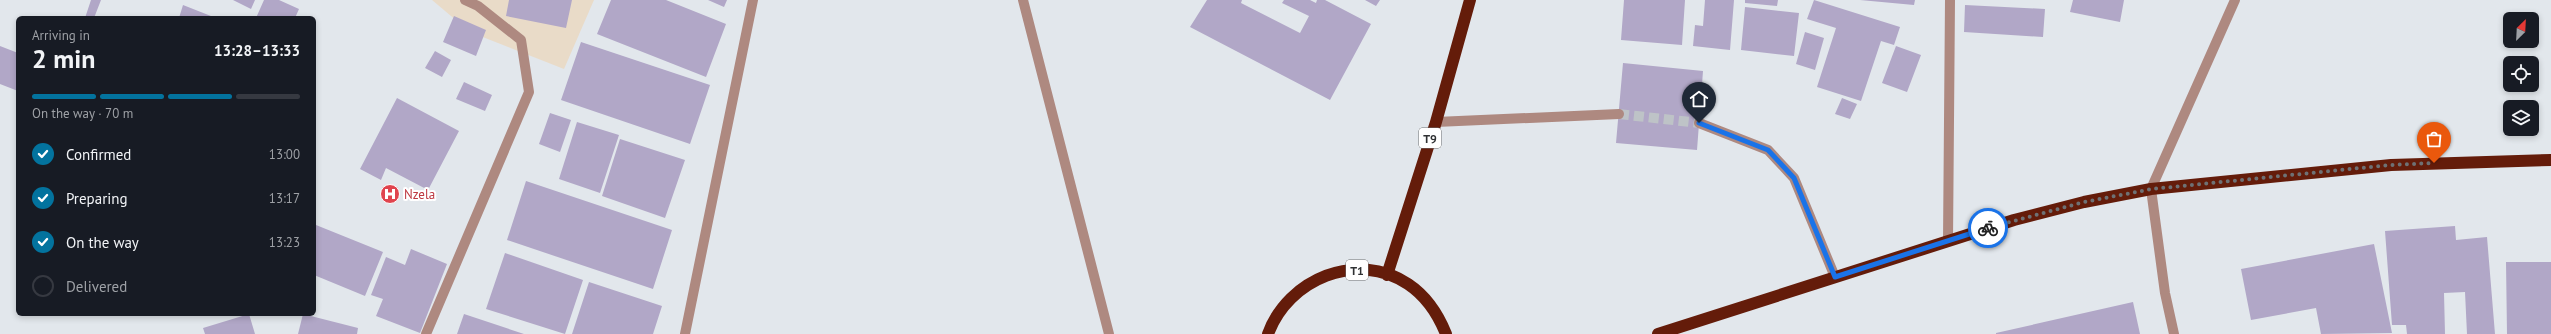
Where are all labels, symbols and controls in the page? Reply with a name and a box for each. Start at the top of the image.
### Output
north arrow [2503,12,2539,48]
map controls [2503,12,2539,136]
text: Arriving in [32,27,90,44]
text: 13:28–13:33 [214,41,300,60]
text: 2 min [32,42,95,75]
button: locate [2503,56,2539,92]
pin [1682,82,1716,123]
icon: home [1688,88,1710,110]
button: layers [2503,100,2539,136]
text: On the way · 70 m [32,105,133,122]
pin [2417,122,2451,163]
road number: T9 [1419,128,1441,148]
icon: bag [2423,128,2445,150]
icon: check [32,143,54,165]
text: Confirmed [66,145,131,164]
text: 13:00 [269,146,300,163]
hospital icon: Nzela [379,183,401,205]
place label: Nzela [404,186,435,203]
icon: check [32,187,54,209]
text: Preparing [66,189,128,208]
text: 13:17 [269,190,300,207]
courier [1968,208,2008,248]
icon: bike [1977,217,1999,239]
icon: check [32,231,54,253]
text: On the way [66,233,139,252]
text: 13:23 [269,234,300,251]
road number: T1 [1346,260,1368,280]
text: Delivered [66,277,127,296]

